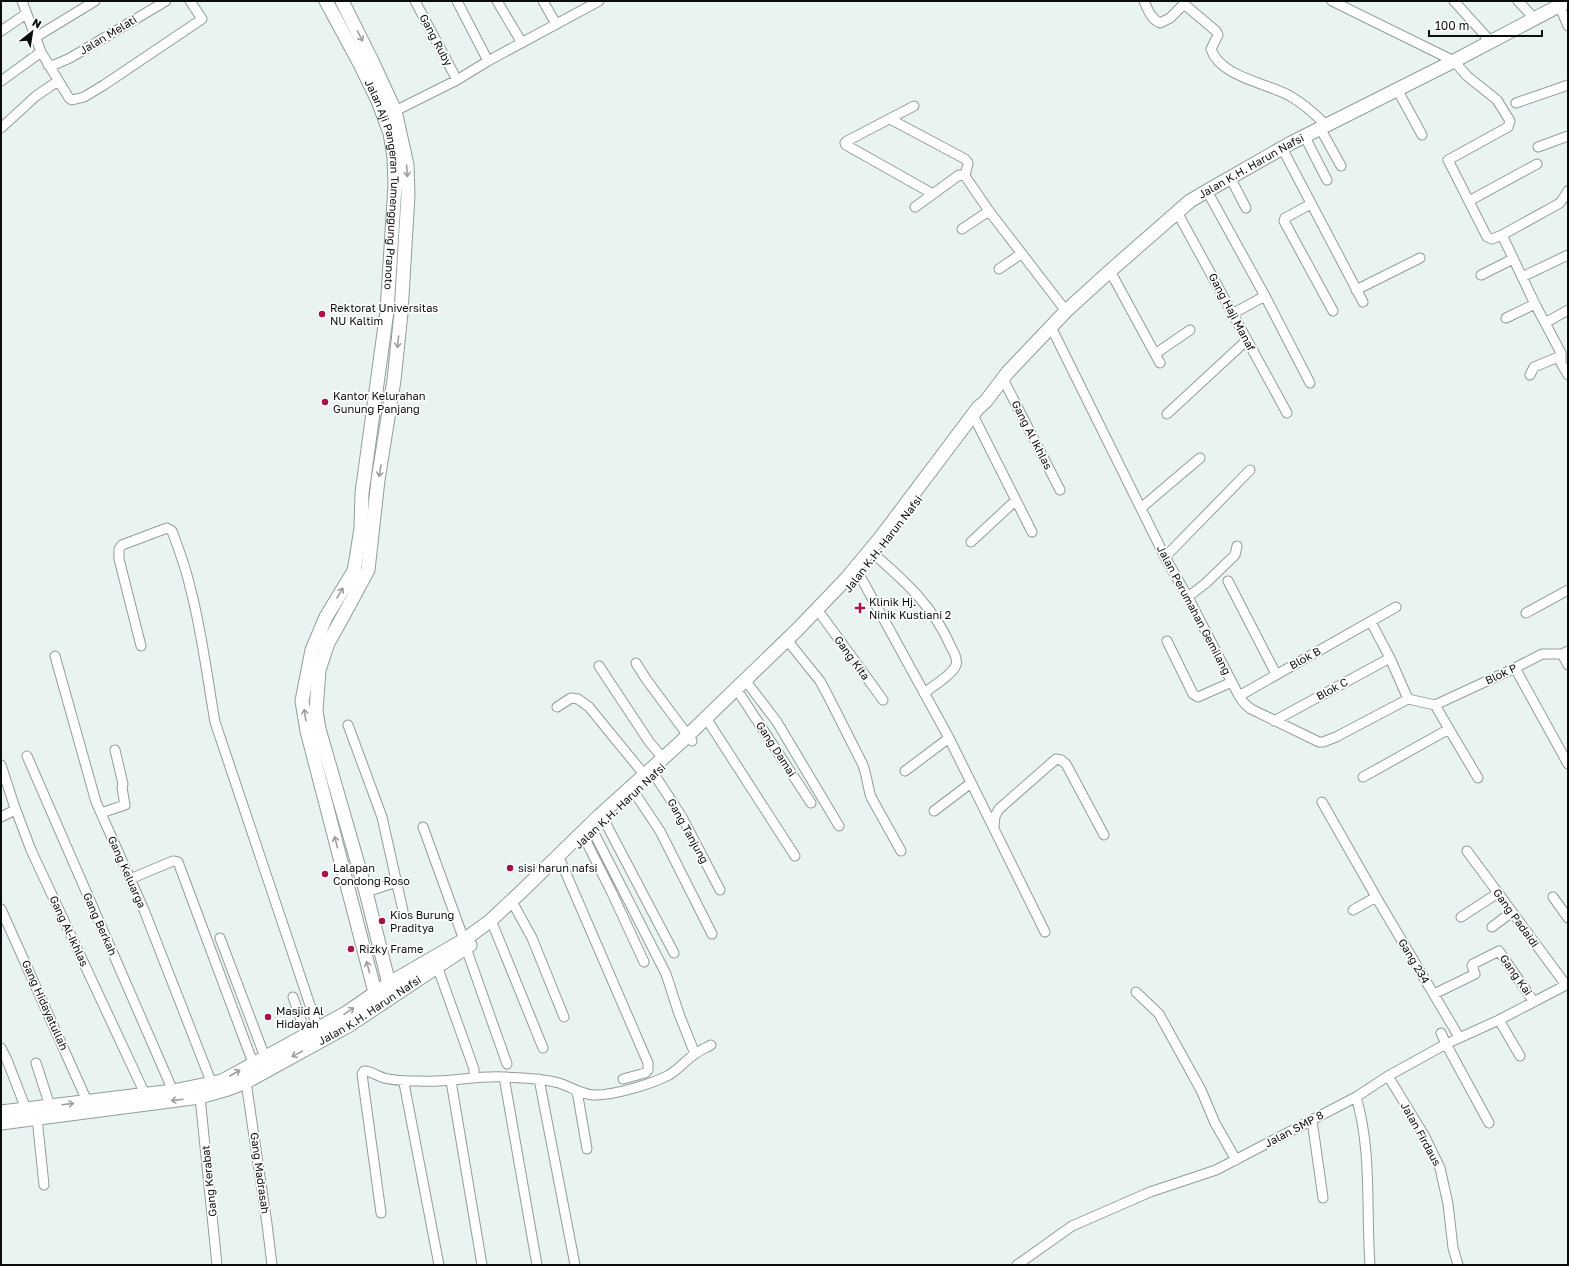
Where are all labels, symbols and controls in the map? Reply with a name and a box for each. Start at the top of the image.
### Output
north arrow [12,12,52,52]
street label: Jalan Melati [77,12,139,57]
street label: Gang Ruby [417,12,456,68]
scale bar [1429,12,1542,38]
text: N [30,15,44,31]
text: 100 m [1435,18,1469,33]
one-way arrow [356,30,364,42]
street label: Jalan Aji Pangeran Tumenggung Pranoto [363,77,402,291]
street label: Jalan K.H. Harun Nafsi [1196,131,1306,201]
one-way arrow [403,164,411,177]
street label: Gang Haji Manaf [1206,271,1258,353]
place label: Rektorat Universitas NU Kaltim [330,301,438,327]
marker: Rektorat Universitas NU Kaltim [317,309,327,319]
one-way arrow [394,335,401,348]
place label: Kantor Kelurahan Gunung Panjang [333,389,425,415]
marker: Kantor Kelurahan Gunung Panjang [320,397,330,407]
street label: Gang Al Ikhlas [1009,398,1055,472]
one-way arrow [376,464,384,477]
street label: Jalan K.H. Harun Nafsi [841,493,924,595]
street label: Jalan Perumahan Gemilang [1155,543,1234,677]
one-way arrow [337,587,345,599]
place label: Klinik Hj. Ninik Kustiani 2 [869,595,951,621]
marker: Klinik Hj. Ninik Kustiani 2 [854,602,866,614]
street label: Gang Kita [832,633,873,682]
street label: Blok B [1287,644,1323,671]
street label: Blok P [1483,661,1519,687]
street label: Blok C [1314,675,1350,702]
one-way arrow [301,709,309,722]
street label: Gang Damai [754,719,799,779]
street label: Jalan K.H. Harun Nafsi [572,760,668,851]
street label: Gang Tanjung [665,796,712,865]
street label: Gang Keluarga [106,834,149,910]
one-way arrow [331,835,339,848]
place label: Lalapan Condong Roso [333,861,410,887]
place label: sisi harun nafsi [518,861,598,874]
marker: sisi harun nafsi [505,863,515,873]
marker: Lalapan Condong Roso [320,869,330,879]
street label: Gang Padaidi [1491,886,1542,950]
street label: Gang Berkah [81,890,120,957]
street label: Gang Al-Ikhlas [47,893,92,968]
place label: Kios Burung Praditya [390,908,454,934]
marker: Kios Burung Praditya [377,916,387,926]
street label: Gang 234 [1396,936,1433,986]
place label: Rizky Frame [359,942,423,955]
marker: Rizky Frame [346,944,356,954]
street label: Gang Kai [1498,952,1535,998]
street label: Gang Hidayatullah [20,958,71,1052]
one-way arrow [364,961,371,974]
street label: Jalan K.H. Harun Nafsi [316,972,423,1047]
place label: Masjid Al Hidayah [276,1004,324,1030]
one-way arrow [344,1007,355,1015]
marker: Masjid Al Hidayah [263,1012,273,1022]
one-way arrow [291,1051,303,1058]
one-way arrow [229,1068,241,1076]
one-way arrow [171,1096,184,1104]
one-way arrow [61,1100,74,1108]
street label: Jalan Firdaus [1399,1100,1444,1168]
street label: Jalan SMP 8 [1262,1107,1326,1149]
street label: Gang Madrasah [248,1131,273,1214]
street label: Gang Kerabat [198,1145,219,1217]

